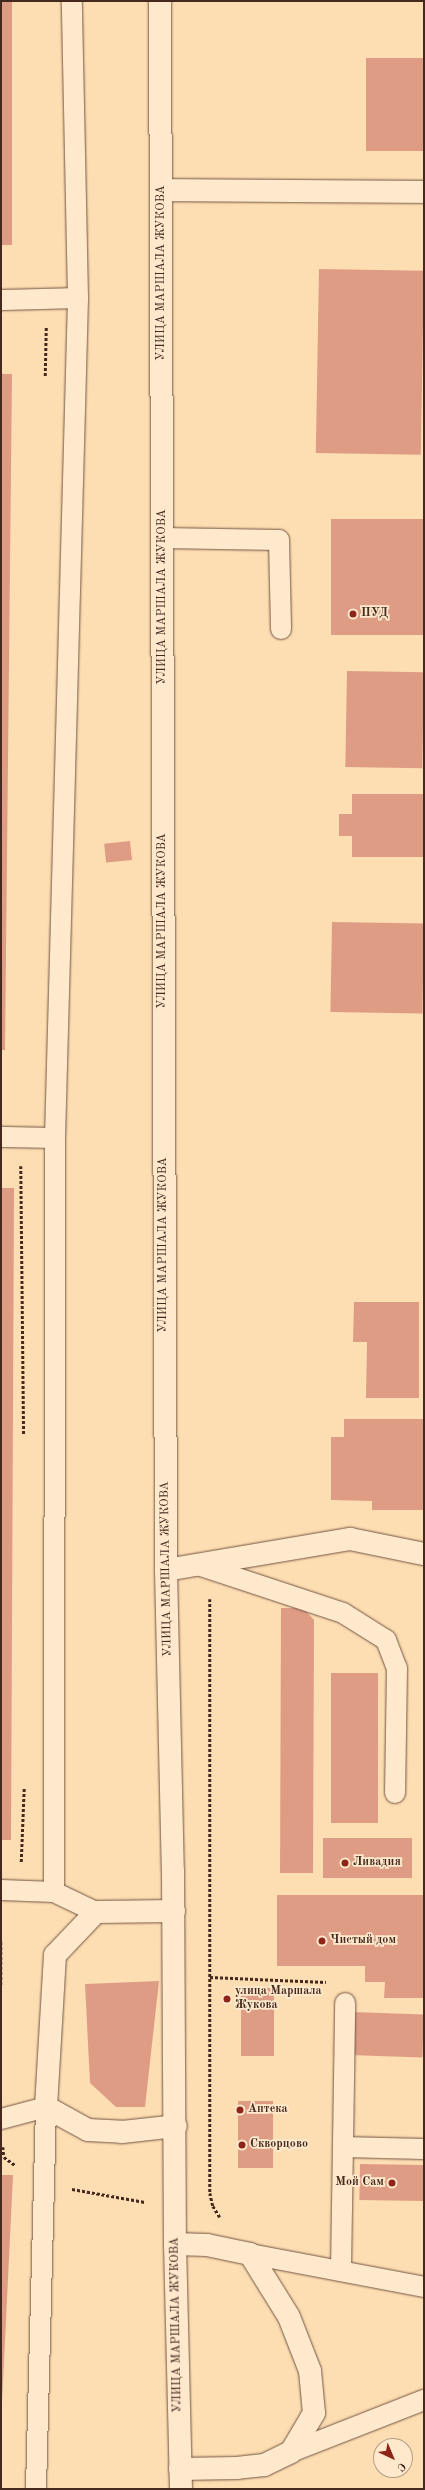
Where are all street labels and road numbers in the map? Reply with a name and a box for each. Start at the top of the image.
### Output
street label: УЛИЦА МАРШАЛА ЖУКОВА [155,185,169,361]
street label: УЛИЦА МАРШАЛА ЖУКОВА [156,509,170,685]
street label: УЛИЦА МАРШАЛА ЖУКОВА [156,833,170,1009]
street label: УЛИЦА МАРШАЛА ЖУКОВА [157,1157,171,1333]
street label: УЛИЦА МАРШАЛА ЖУКОВА [158,1481,176,1657]
street label: УЛИЦА МАРШАЛА ЖУКОВА [168,2237,186,2413]

